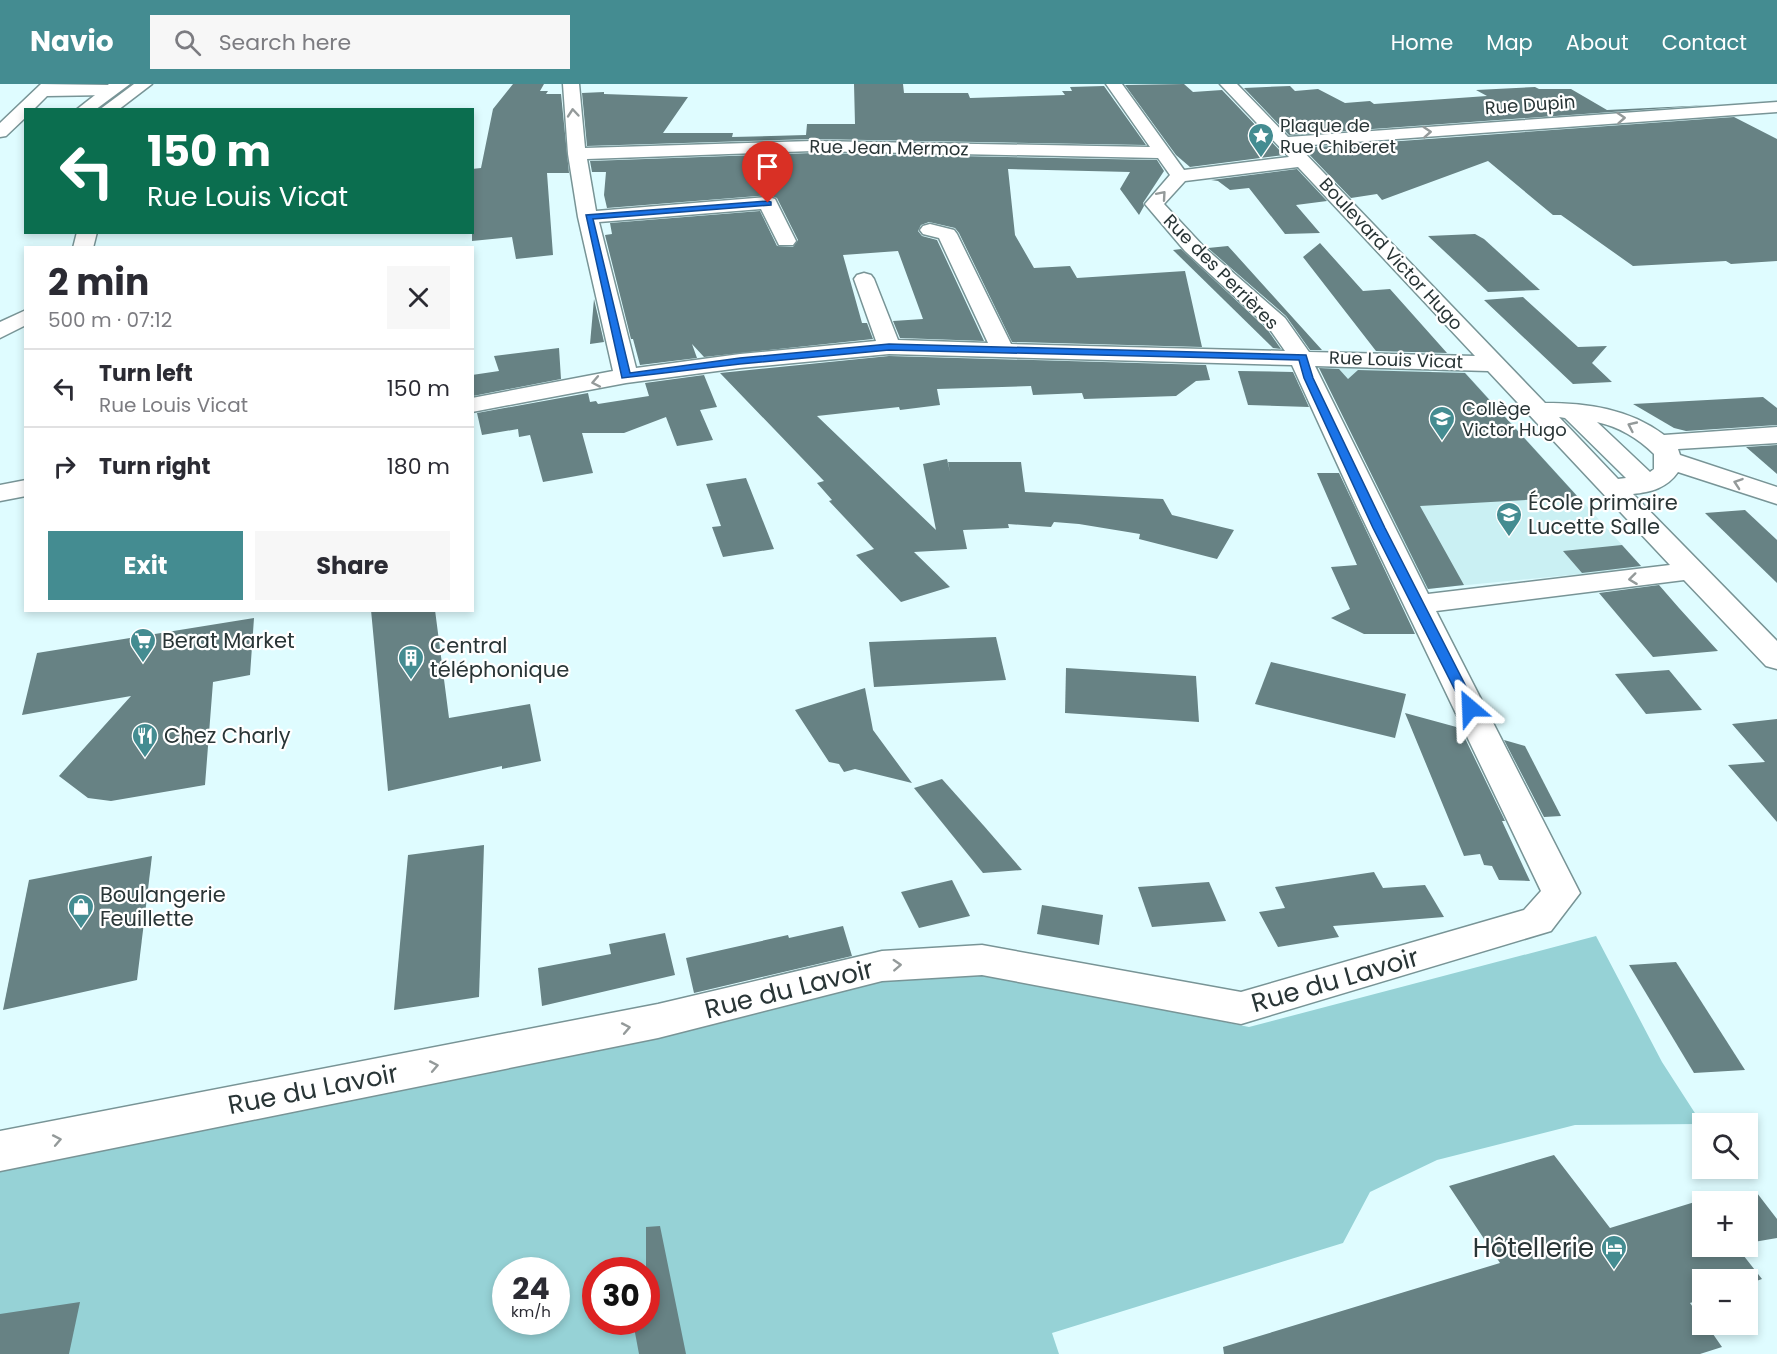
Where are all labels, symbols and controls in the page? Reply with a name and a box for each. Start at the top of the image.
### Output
search box [150,15,570,69]
text: Navio [30,22,114,61]
icon: search [171,26,204,59]
text: Search here [219,27,351,58]
text: Home [1391,28,1453,57]
text: Map [1486,28,1533,57]
text: About [1566,28,1629,57]
text: Contact [1662,28,1747,57]
street label: Rue Dupin [1484,89,1576,120]
one-way arrow [567,109,580,118]
one-way arrow [1617,112,1626,125]
place label: Plaque de Rue Chiberet [1280,113,1396,159]
place icon: Plaque de Rue Chiberet [1246,121,1276,159]
text: 150 m [147,122,271,181]
one-way arrow [1422,126,1431,139]
icon: left [48,132,126,210]
street label: Rue Jean Mermoz [809,134,969,161]
pin [742,141,793,203]
icon: arrive [751,150,784,183]
street label: Boulevard Victor Hugo [1314,172,1469,335]
text: Rue Louis Vicat [147,178,348,215]
one-way arrow [1155,191,1166,202]
street label: Rue des Perrières [1158,208,1285,335]
text: 2 min [48,257,149,308]
button: close [387,266,450,329]
text: 500 m · 07:12 [48,306,172,334]
street label: Rue Louis Vicat [1329,345,1463,374]
text: Turn left [99,358,193,389]
icon: left [48,372,81,405]
text: 150 m [387,373,450,404]
one-way arrow [591,375,601,388]
text: Rue Louis Vicat [99,391,248,419]
place label: Collège Victor Hugo [1462,396,1567,442]
school or university icon: Collège Victor Hugo [1427,404,1457,442]
one-way arrow [1628,421,1639,433]
icon: right [48,450,81,483]
text: Turn right [99,451,210,482]
text: 180 m [387,451,450,482]
one-way arrow [1733,477,1744,490]
place label: École primaire Lucette Salle [1528,488,1678,541]
school or university icon: École primaire Lucette Salle [1494,500,1524,538]
button: Exit [48,531,243,600]
button: Share [255,531,450,600]
one-way arrow [1628,572,1637,584]
supermarket icon: Berat Market [128,626,158,664]
place label: Berat Market [162,626,295,655]
place label: Central téléphonique [430,631,569,684]
building icon: Central téléphonique [396,643,426,681]
position arrow [1438,676,1502,740]
restaurant icon: Chez Charly [130,721,160,759]
place label: Chez Charly [164,721,291,750]
place label: Boulangerie Feuillette [100,880,226,933]
shop icon: Boulangerie Feuillette [66,892,96,930]
street label: Rue du Lavoir [1247,939,1423,1021]
street label: Rue du Lavoir [701,951,877,1027]
one-way arrow [893,959,902,972]
one-way arrow [620,1022,630,1035]
street label: Rue du Lavoir [225,1055,401,1123]
one-way arrow [429,1060,439,1073]
map controls [1692,1113,1758,1335]
button: search [1692,1113,1758,1179]
one-way arrow [52,1134,62,1147]
button: + [1692,1191,1758,1257]
place label: Hôtellerie [1473,1230,1594,1266]
hotel icon: Hôtellerie [1599,1233,1629,1271]
speed limit sign: 30 [582,1257,660,1335]
text: 24 [512,1267,550,1310]
button: − [1692,1269,1758,1335]
text: km/h [511,1301,551,1322]

